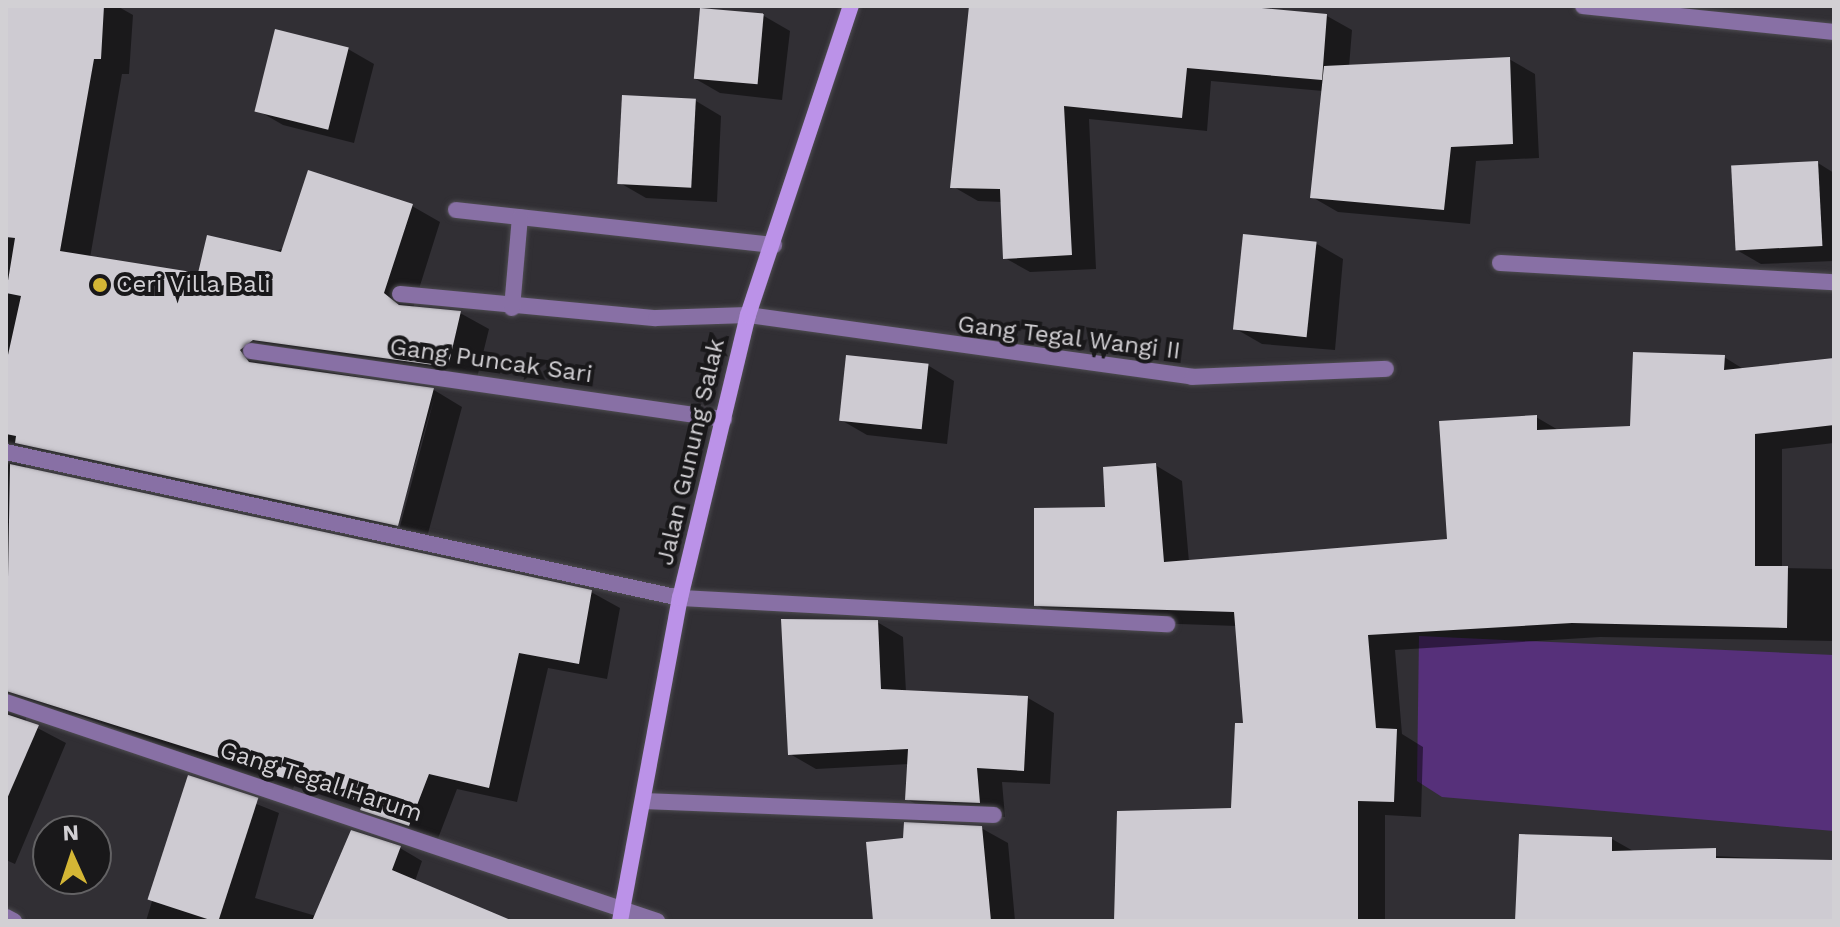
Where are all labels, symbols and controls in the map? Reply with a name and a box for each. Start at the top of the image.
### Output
place label: Ceri Villa Bali [116,271,272,299]
marker: Ceri Villa Bali [91,276,109,294]
street label: Gang Tegal Wangi II [955,310,1183,366]
street label: Gang Puncak Sari [388,332,594,390]
street label: Jalan Gunung Salak [651,336,731,568]
street label: Gang Tegal Harum [215,735,427,829]
north arrow [32,815,112,895]
text: N [62,820,80,845]

